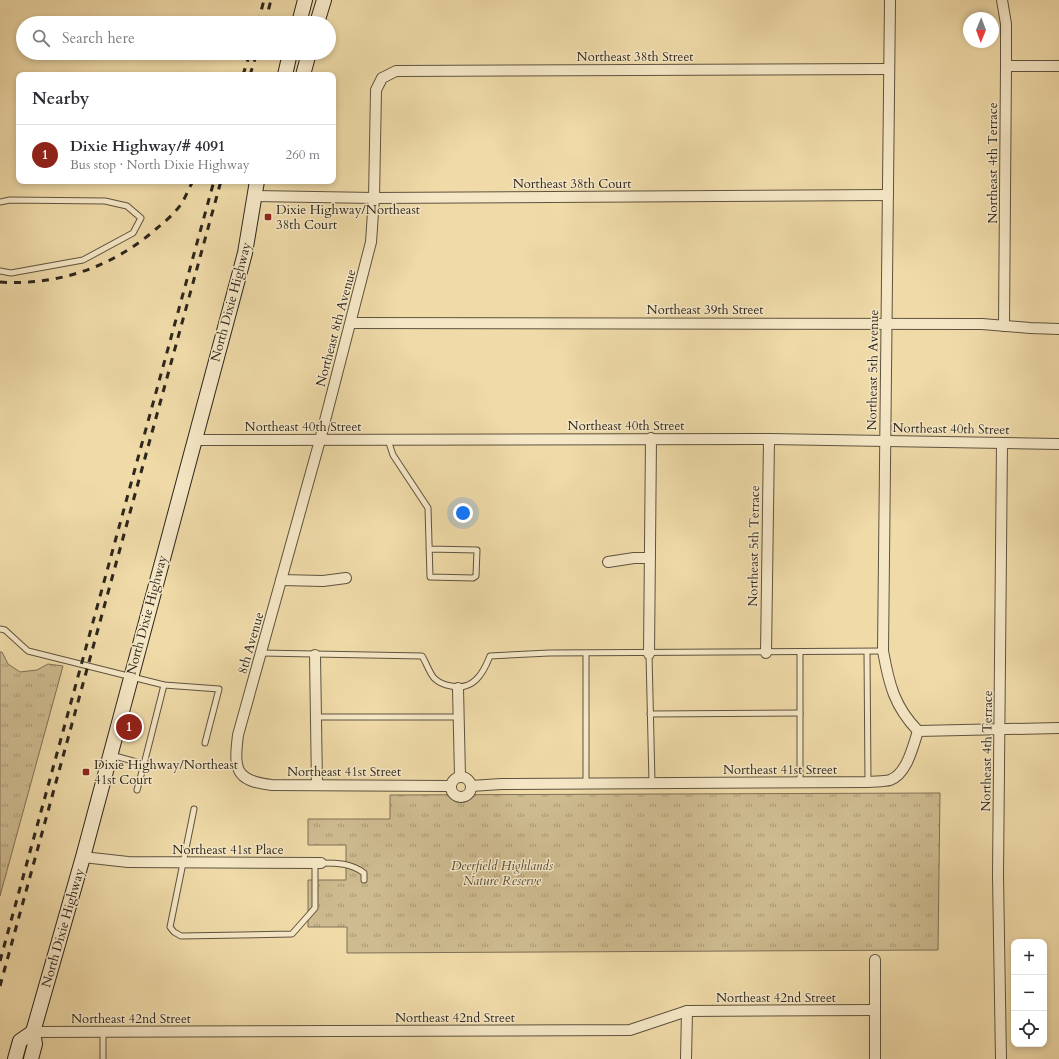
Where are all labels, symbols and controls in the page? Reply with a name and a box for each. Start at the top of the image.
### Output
north arrow [963,12,999,48]
search box [16,16,336,60]
icon: search [30,27,52,49]
text: Search here [62,28,135,48]
street label: Northeast 38th Street [577,48,693,66]
text: Nearby [32,87,89,110]
street label: Northeast 4th Terrace [984,102,1002,224]
text: Dixie Highway/# 4091 [70,136,226,156]
text: 1 [42,146,48,164]
text: 260 m [286,146,320,164]
text: Bus stop · North Dixie Highway [70,156,250,174]
street label: Northeast 38th Court [513,175,631,193]
place label: Dixie Highway/Northeast 38th Court [276,201,420,234]
marker: Dixie Highway/Northeast 38th Court [263,212,273,222]
street label: North Dixie Highway [206,240,256,364]
street label: Northeast 8th Avenue [312,267,360,389]
street label: Northeast 39th Street [647,301,763,319]
street label: Northeast 5th Avenue [863,309,883,431]
street label: Northeast 40th Street [568,417,684,435]
street label: Northeast 40th Street [245,418,361,436]
street label: Northeast 40th Street [892,419,1010,439]
street label: Northeast 5th Terrace [744,485,764,607]
your location [453,503,473,523]
street label: North Dixie Highway [122,553,172,677]
street label: 8th Avenue [234,610,268,676]
street label: Northeast 4th Terrace [977,690,997,812]
pin: 1 [116,712,142,742]
place label: Dixie Highway/Northeast 41st Court [94,756,238,789]
street label: Northeast 41st Street [723,761,837,779]
street label: Northeast 41st Street [287,763,401,781]
marker: Dixie Highway/Northeast 41st Court [81,767,91,777]
street label: Northeast 41st Place [172,841,284,859]
park label: Deerfield Highlands Nature Reserve [451,857,554,890]
street label: North Dixie Highway [37,866,89,990]
map controls [1011,939,1047,1047]
button: + [1011,939,1047,975]
button: − [1011,975,1047,1011]
street label: Northeast 42nd Street [716,989,836,1007]
street label: Northeast 42nd Street [395,1009,515,1027]
street label: Northeast 42nd Street [71,1010,191,1028]
button: locate [1011,1011,1047,1047]

